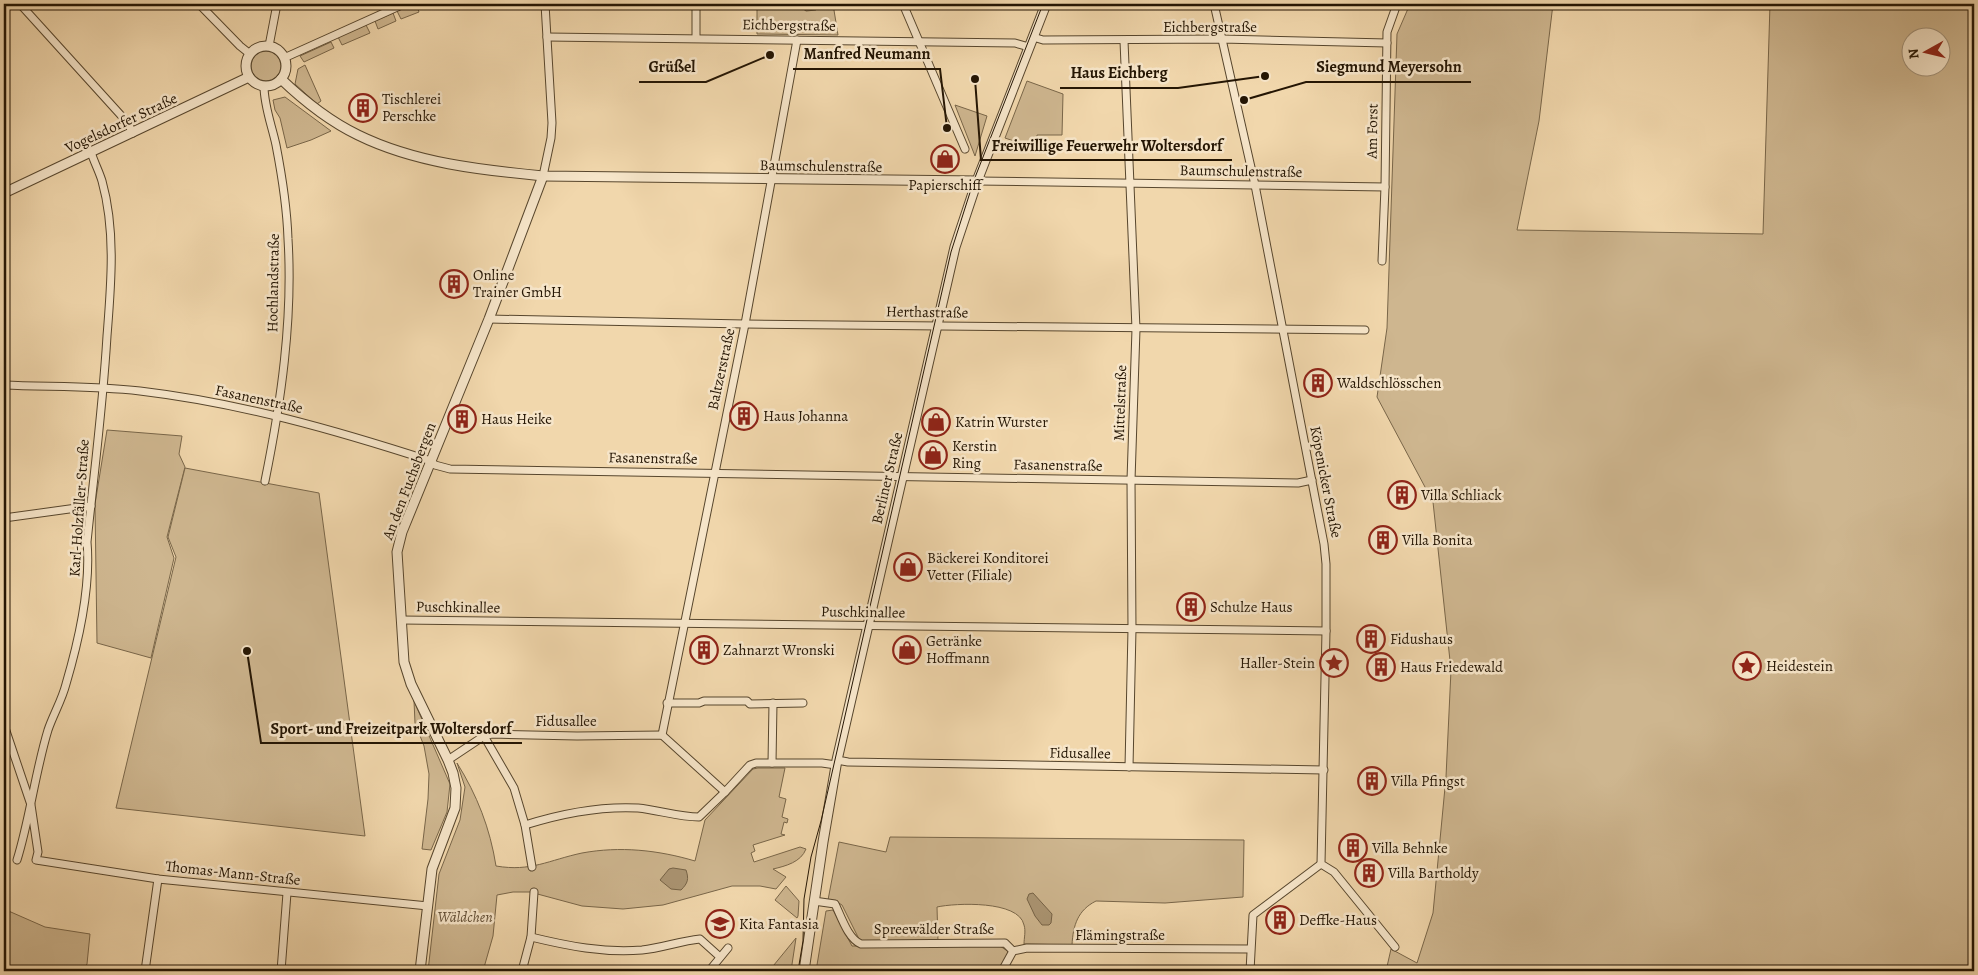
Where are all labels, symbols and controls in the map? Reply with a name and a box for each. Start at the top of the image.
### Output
street label: Eichbergstraße [742,14,836,36]
street label: Eichbergstraße [1163,17,1257,37]
north arrow [1900,28,1950,78]
callout: Manfred Neumann [793,38,940,69]
text: Manfred Neumann [803,43,931,65]
text: N [1904,47,1924,60]
callout: Grüßel [639,51,706,82]
callout: Siegmund Meyersohn [1306,51,1471,82]
text: Grüßel [648,56,696,78]
text: Siegmund Meyersohn [1316,56,1462,78]
callout: Haus Eichberg [1060,57,1178,88]
text: Haus Eichberg [1070,62,1168,84]
street label: Vogelsdorfer Straße [61,88,181,158]
place label: Tischlerei Perschke [382,89,441,126]
building icon: Tischlerei Perschke [348,93,378,123]
street label: Am Forst [1362,103,1382,160]
callout: Freiwillige Feuerwehr Woltersdorf [981,129,1232,160]
text: Freiwillige Feuerwehr Woltersdorf [992,135,1225,157]
shop icon: Papierschiff [930,144,960,174]
street label: Baumschulenstraße [759,155,883,177]
street label: Baumschulenstraße [1179,160,1303,182]
place label: Papierschiff [908,175,984,195]
street label: Hochlandstraße [262,233,284,333]
place label: Online Trainer GmbH [473,265,562,302]
building icon: Online Trainer GmbH [439,269,469,299]
street label: Herthastraße [886,301,969,323]
street label: Baltzerstraße [703,326,739,412]
street label: Mittelstraße [1109,364,1131,441]
building icon: Waldschlösschen [1303,368,1333,398]
place label: Waldschlösschen [1336,373,1441,393]
street label: Fasanenstraße [213,380,305,418]
building icon: Haus Johanna [729,401,759,431]
building icon: Haus Heike [447,404,477,434]
place label: Haus Johanna [763,406,848,426]
shop icon: Katrin Wurster [921,407,951,437]
place label: Haus Heike [481,409,552,429]
place label: Katrin Wurster [955,412,1048,432]
street label: An den Fuchsbergen [377,419,441,544]
street label: Köpenicker Straße [1305,424,1347,540]
street label: Berliner Straße [867,430,907,526]
place label: Kerstin Ring [952,436,997,473]
street label: Karl-Holzfäller-Straße [64,438,94,578]
shop icon: Kerstin Ring [918,440,948,470]
street label: Fasanenstraße [608,447,698,469]
street label: Fasanenstraße [1013,454,1103,476]
building icon: Villa Schliack [1387,480,1417,510]
place label: Villa Schliack [1420,485,1502,505]
building icon: Villa Bonita [1368,525,1398,555]
place label: Villa Bonita [1401,530,1473,550]
place label: Bäckerei Konditorei Vetter (Filiale) [926,548,1049,585]
shop icon: Bäckerei Konditorei Vetter (Filiale) [893,552,923,582]
building icon: Schulze Haus [1176,592,1206,622]
street label: Puschkinallee [416,596,501,618]
place label: Schulze Haus [1210,597,1293,617]
street label: Puschkinallee [821,601,906,623]
building icon: Fidushaus [1356,624,1386,654]
place label: Fidushaus [1390,629,1453,649]
place label: Getränke Hoffmann [926,631,990,668]
building icon: Zahnarzt Wronski [689,635,719,665]
shop icon: Getränke Hoffmann [892,635,922,665]
place label: Zahnarzt Wronski [723,640,835,660]
place icon: Haller-Stein [1319,648,1349,678]
place icon: Heidestein [1732,651,1762,681]
building icon: Haus Friedewald [1366,652,1396,682]
place label: Haller-Stein [1240,653,1315,673]
place label: Heidestein [1766,656,1833,676]
place label: Haus Friedewald [1400,657,1504,677]
street label: Fidusallee [535,711,597,731]
callout: Sport- und Freizeitpark Woltersdorf [261,712,522,743]
text: Sport- und Freizeitpark Woltersdorf [270,718,514,740]
street label: Fidusallee [1049,742,1111,764]
building icon: Villa Pfingst [1357,766,1387,796]
place label: Villa Pfingst [1390,771,1465,791]
building icon: Villa Behnke [1338,833,1368,863]
place label: Villa Behnke [1371,838,1448,858]
street label: Thomas-Mann-Straße [164,856,302,890]
building icon: Villa Bartholdy [1354,858,1384,888]
place label: Villa Bartholdy [1387,863,1479,883]
building icon: Deffke-Haus [1265,905,1295,935]
park label: Wäldchen [437,907,493,927]
school or university icon: Kita Fantasia [705,909,735,939]
place label: Deffke-Haus [1299,910,1377,930]
place label: Kita Fantasia [739,914,819,934]
street label: Spreewälder Straße [874,919,995,939]
street label: Flämingstraße [1075,925,1165,945]

